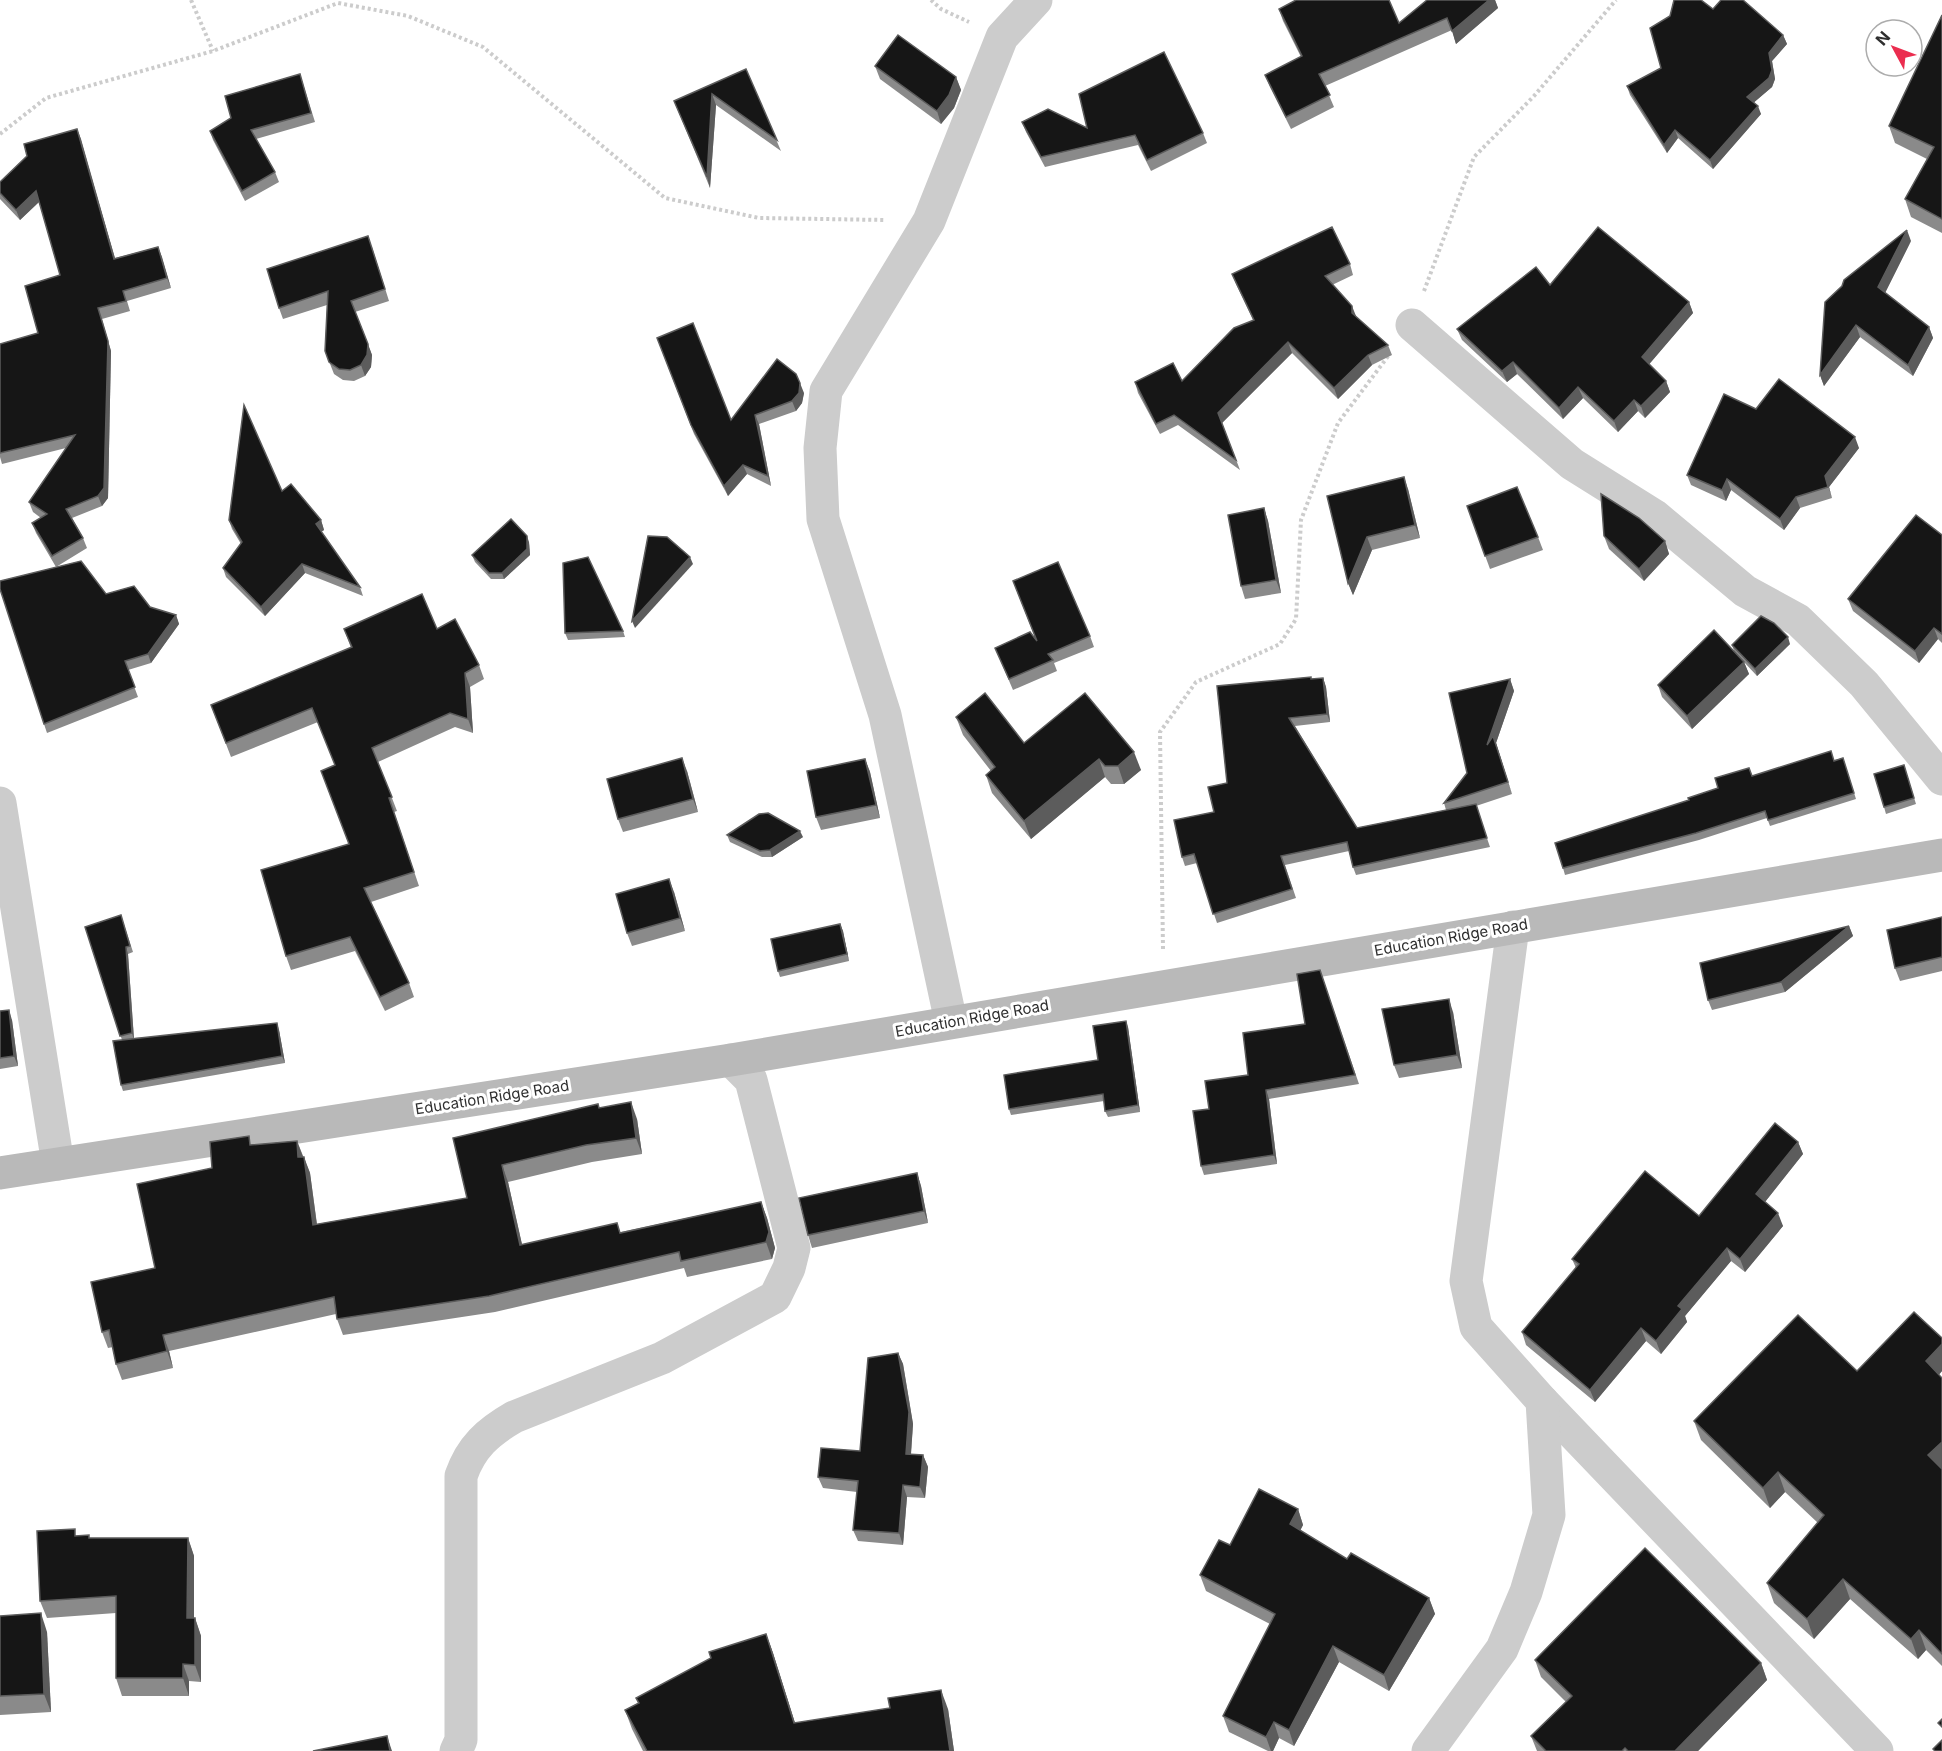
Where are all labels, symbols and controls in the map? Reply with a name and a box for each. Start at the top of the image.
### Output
north arrow [1864,18,1924,78]
text: N [1871,27,1894,49]
street label: Education Ridge Road [1373,914,1529,960]
street label: Education Ridge Road [894,995,1050,1041]
street label: Education Ridge Road [414,1075,570,1119]

